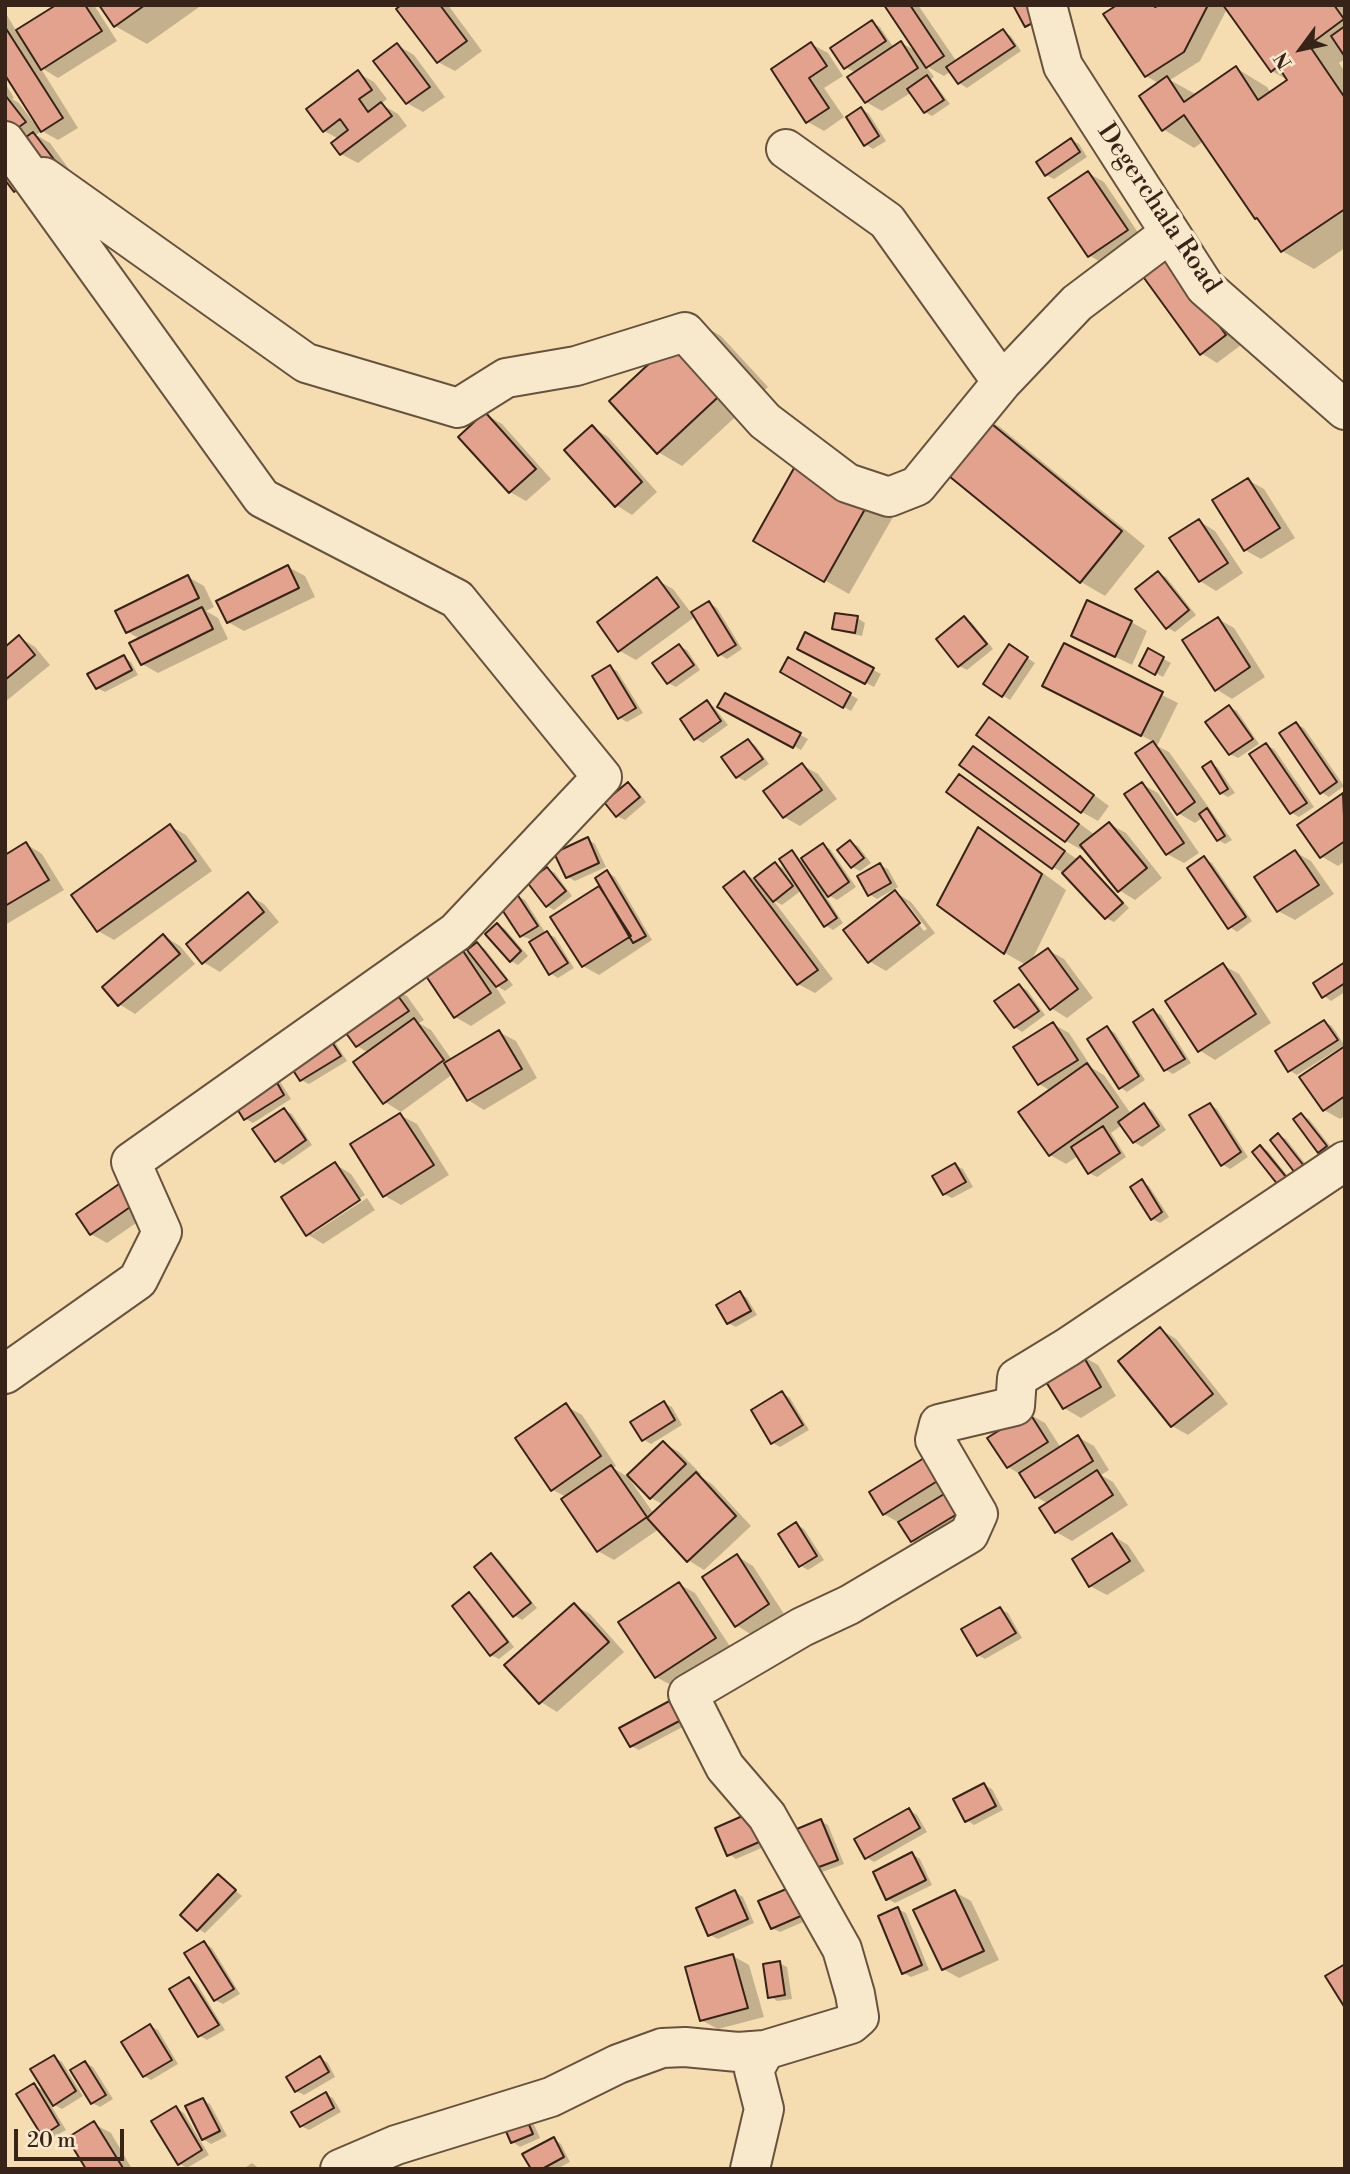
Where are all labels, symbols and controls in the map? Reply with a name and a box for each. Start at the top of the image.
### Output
north arrow [1266,14,1336,84]
text: N [1269,48,1298,73]
street label: Degerchala Road [1090,118,1226,300]
scale bar [18,2114,128,2158]
text: 20 m [27,2128,76,2154]

